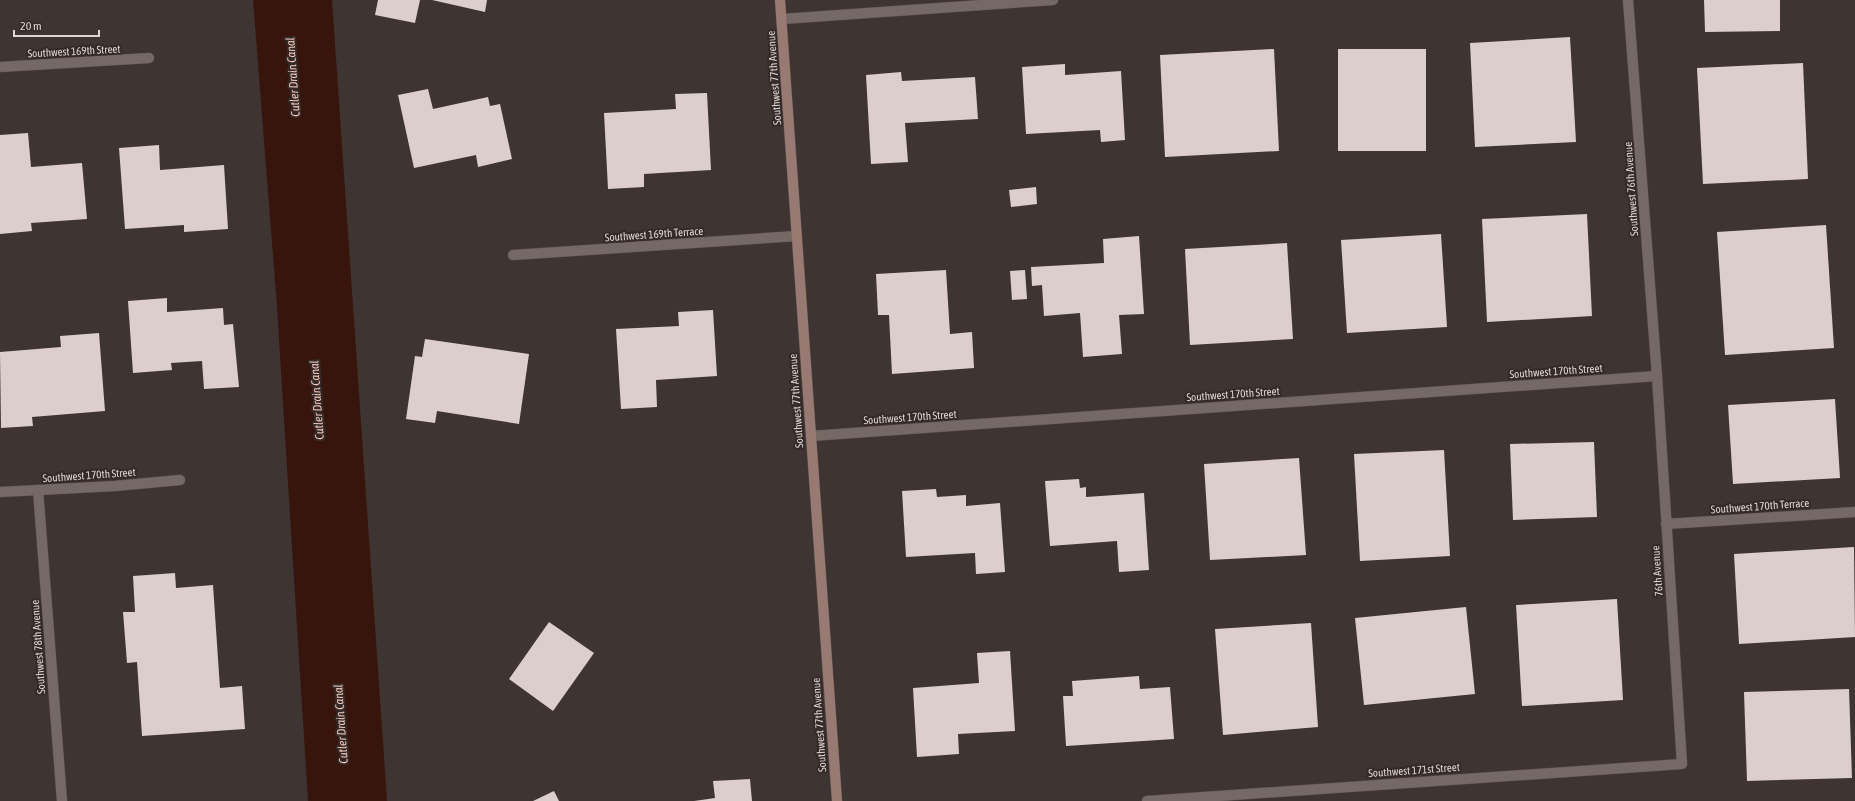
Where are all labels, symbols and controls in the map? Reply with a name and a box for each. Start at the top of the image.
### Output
scale bar [14,12,99,38]
text: 20 m [20,19,42,33]
street label: Southwest 77th Avenue [765,30,783,126]
water label: Cutler Drain Canal [283,37,303,117]
street label: Southwest 169th Street [27,43,121,59]
street label: Southwest 76th Avenue [1622,141,1640,237]
street label: Southwest 169th Terrace [604,225,704,243]
street label: Southwest 77th Avenue [787,353,805,449]
water label: Cutler Drain Canal [307,360,327,440]
street label: Southwest 170th Street [1509,362,1603,380]
street label: Southwest 170th Street [1186,385,1280,403]
street label: Southwest 170th Street [863,408,957,426]
street label: Southwest 170th Street [42,466,136,484]
street label: Southwest 170th Terrace [1710,497,1810,515]
street label: 76th Avenue [1649,545,1665,597]
street label: Southwest 78th Avenue [29,599,47,695]
street label: Southwest 77th Avenue [810,677,828,773]
water label: Cutler Drain Canal [331,684,351,764]
street label: Southwest 171st Street [1368,761,1460,779]

